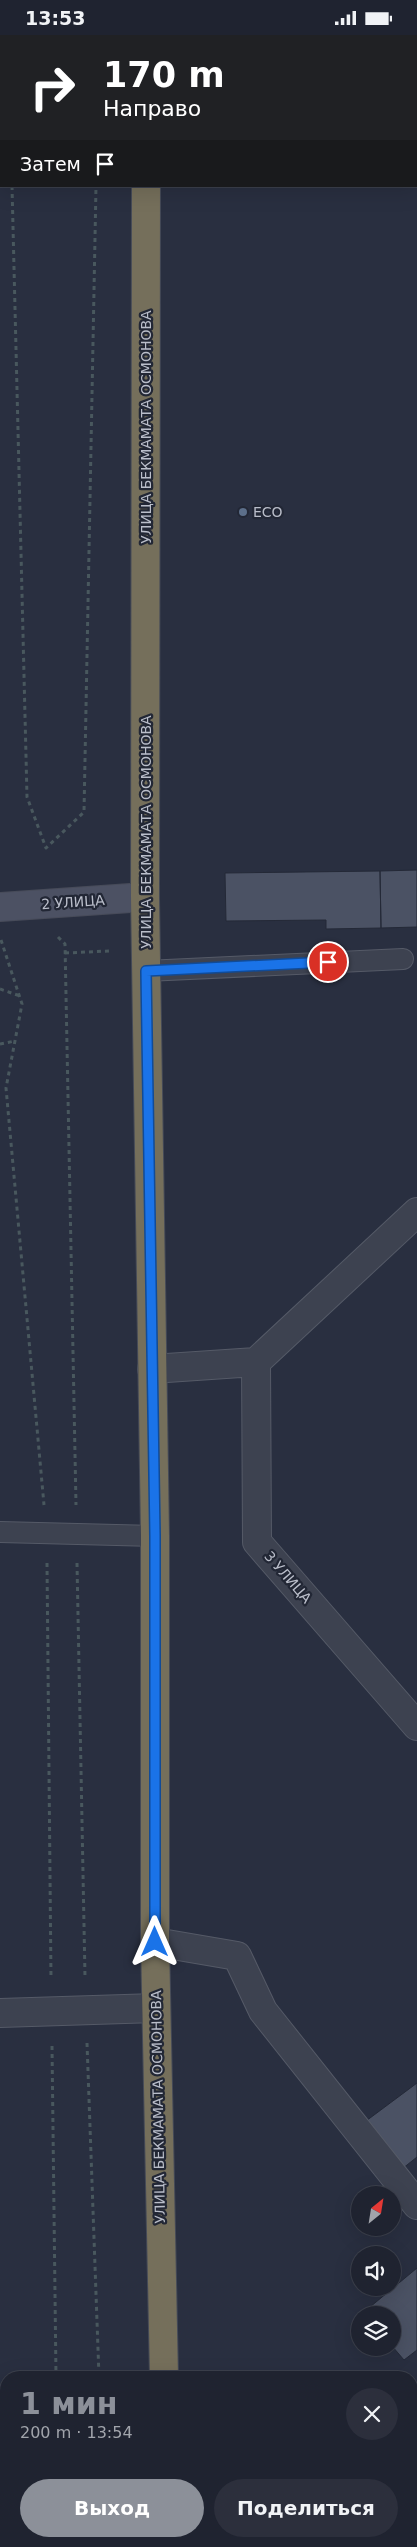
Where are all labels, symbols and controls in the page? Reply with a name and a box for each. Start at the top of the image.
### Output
text: 13:53 [25,7,85,29]
icon: right [20,55,85,120]
text: 170 m [103,55,225,95]
text: Направо [103,96,201,121]
icon: arrive [91,150,119,178]
text: Затем [20,153,81,175]
street label: УЛИЦА БЕКМАМАТА ОСМОНОВА [138,310,154,544]
place label: ECO [253,504,283,520]
marker: ECO [237,506,249,518]
street label: УЛИЦА БЕКМАМАТА ОСМОНОВА [138,715,154,949]
street label: 2 УЛИЦА [41,892,106,912]
pin [307,941,349,983]
icon: arrive [314,948,342,976]
street label: 3 УЛИЦА [261,1548,315,1606]
position arrow [128,1915,180,1967]
street label: УЛИЦА БЕКМАМАТА ОСМОНОВА [148,1990,168,2224]
north arrow [351,2186,401,2236]
map controls [351,2186,401,2356]
button: sound [351,2246,401,2296]
button: layers [351,2306,401,2356]
text: 1 мин [20,2386,118,2421]
button: close [346,2388,398,2440]
text: 200 m · 13:54 [20,2423,133,2442]
button: Выход [20,2479,204,2537]
button: Поделиться [214,2479,398,2537]

